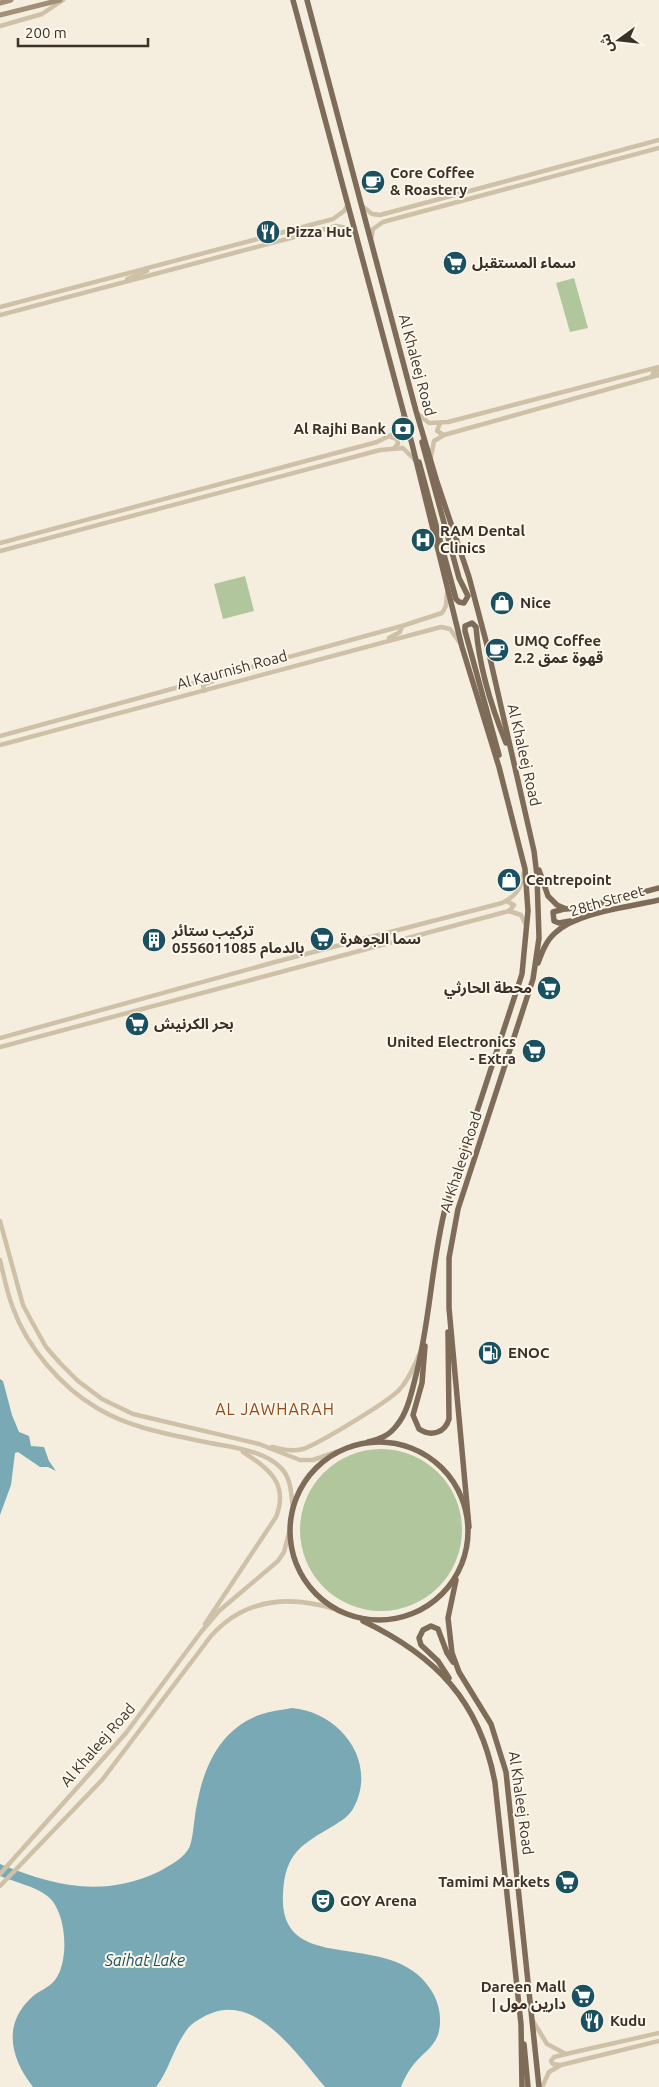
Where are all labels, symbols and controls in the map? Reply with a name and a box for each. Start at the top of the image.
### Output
scale bar [18,15,148,47]
north arrow [594,15,644,65]
text: 200 m [25,24,67,41]
text: ش [596,32,617,55]
place label: Core Coffee & Roastery [390,164,475,198]
cafe icon: Core Coffee & Roastery [360,169,386,195]
restaurant icon: Pizza Hut [255,219,281,245]
place label: Pizza Hut [286,223,353,240]
supermarket icon: سماء المستقبل [442,250,468,276]
place label: سماء المستقبل [472,254,576,272]
street label: Al Khaleej Road [396,312,439,418]
bank icon: Al Rajhi Bank [390,416,416,442]
place label: Al Rajhi Bank [293,420,387,437]
place label: RAM Dental Clinics [440,522,525,556]
hospital icon: RAM Dental Clinics [410,527,436,553]
shop icon: Nice [489,590,515,616]
place label: Nice [520,594,551,611]
place label: UMQ Coffee 2.2 قهوة عمق [514,632,603,667]
cafe icon: UMQ Coffee 2.2 قهوة عمق [484,637,510,663]
street label: Al Kaurnish Road [175,647,289,692]
street label: Al Khaleej Road [504,702,545,808]
shop icon: Centrepoint [496,867,522,893]
place label: Centrepoint [526,871,612,888]
street label: 28th Street [568,882,646,919]
place label: تركيب ستائر بالدمام 0556011085 [171,922,304,959]
supermarket icon: سما الجوهرة [309,926,335,952]
building icon: تركيب ستائر بالدمام 0556011085 [141,927,167,953]
place label: سما الجوهرة [340,930,421,948]
supermarket icon: محطة الحارثي [536,975,562,1001]
place label: محطة الحارثي [444,979,532,999]
supermarket icon: بحر الكرنيش [124,1011,150,1037]
place label: بحر الكرنيش [154,1015,234,1033]
place label: United Electronics - Extra [387,1033,516,1067]
supermarket icon: United Electronics - Extra [521,1038,547,1064]
street label: Al Khaleej Road [436,1109,485,1214]
fuel station icon: ENOC [477,1340,503,1366]
place label: ENOC [508,1344,550,1361]
district label: AL JAWHARAH [215,1400,335,1418]
street label: Al Khaleej Road [57,1700,138,1790]
street label: Al Khaleej Road [506,1750,537,1856]
supermarket icon: Tamimi Markets [554,1869,580,1895]
place label: Tamimi Markets [438,1873,550,1890]
theatre icon: GOY Arena [310,1888,336,1914]
place label: GOY Arena [340,1892,417,1909]
water label: Saihat Lake [104,1951,185,1969]
place label: Dareen Mall | دارين مول [481,1978,566,2013]
supermarket icon: Dareen Mall | دارين مول [570,1983,596,2009]
restaurant icon: Kudu [579,2008,605,2034]
place label: Kudu [610,2012,646,2029]

